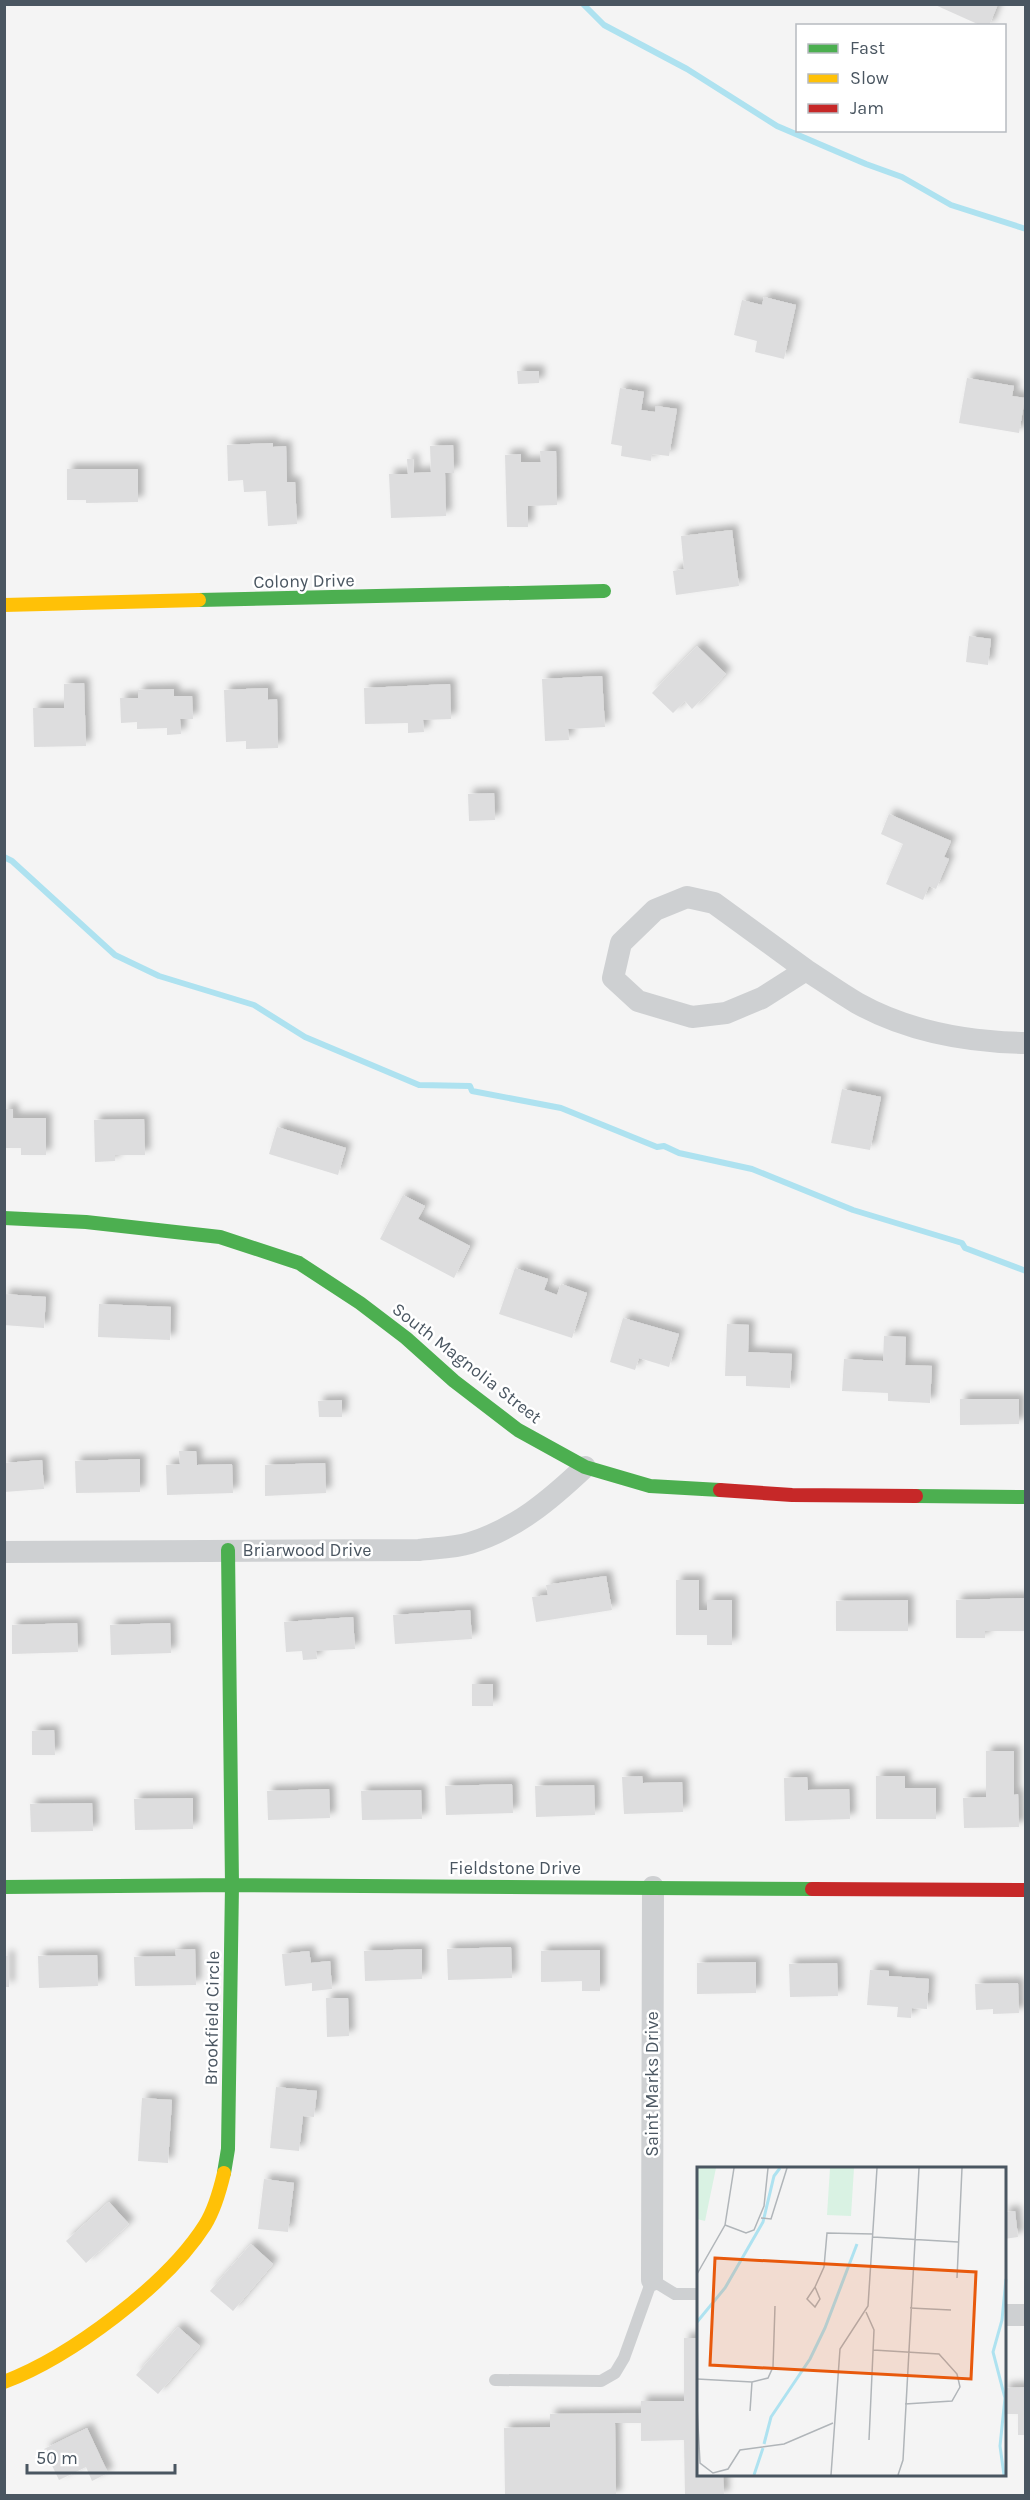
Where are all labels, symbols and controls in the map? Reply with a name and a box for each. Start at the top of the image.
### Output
legend [796,24,1006,132]
text: Fast [850,37,885,59]
text: Slow [850,67,889,89]
text: Jam [850,97,884,119]
street label: Colony Drive [253,569,355,593]
street label: South Magnolia Street [388,1298,546,1428]
street label: Briarwood Drive [242,1539,372,1561]
street label: Fieldstone Drive [449,1857,581,1879]
street label: Brookfield Circle [200,1950,224,2086]
street label: Saint Marks Drive [641,2011,663,2157]
inset map [697,2167,1006,2476]
scale bar [27,2437,176,2475]
text: 50 m [36,2447,78,2469]

